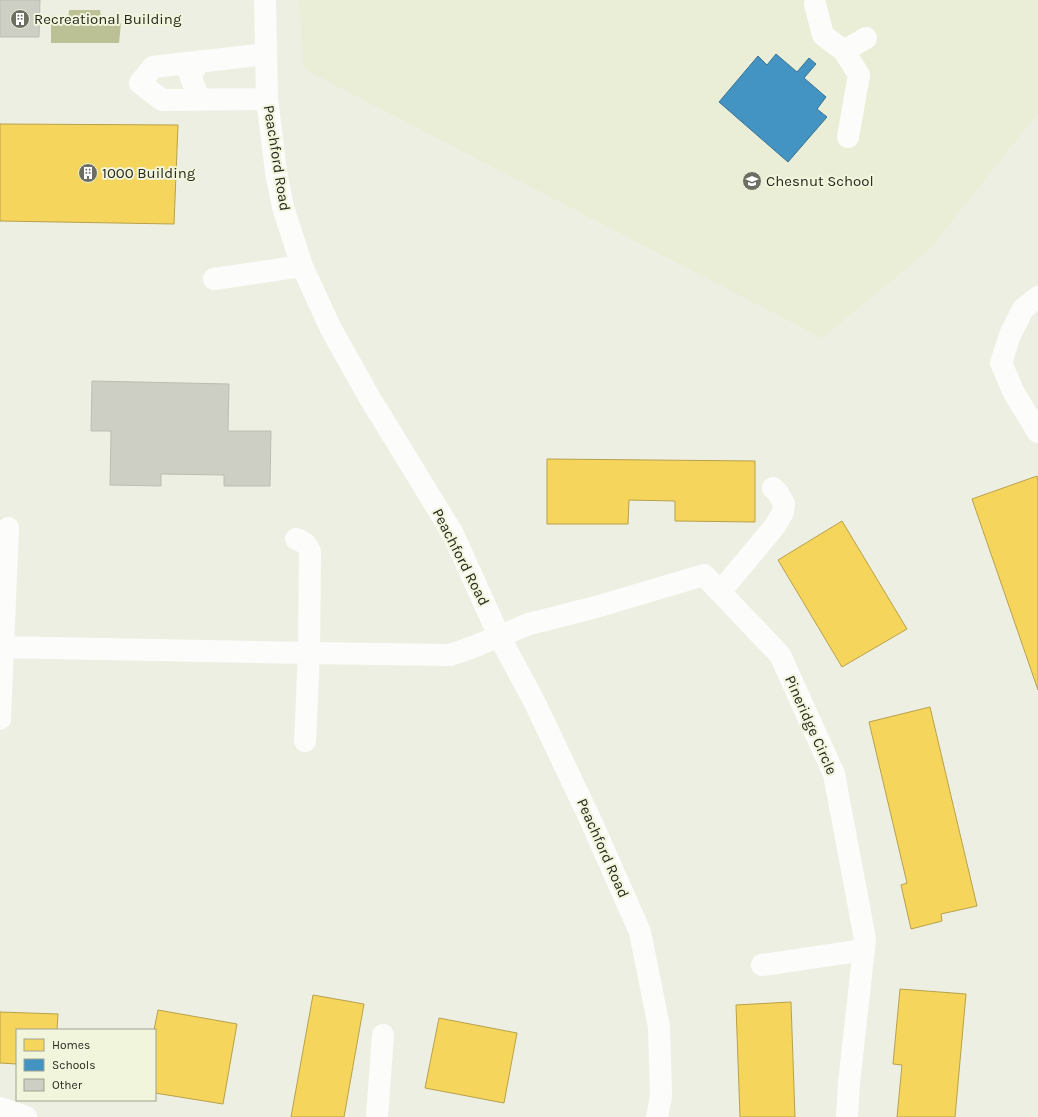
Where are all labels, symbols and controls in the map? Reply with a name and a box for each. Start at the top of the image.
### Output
building icon: Recreational Building [9,8,31,30]
place label: Recreational Building [34,10,182,28]
street label: Peachford Road [260,104,294,212]
building icon: 1000 Building [77,162,99,184]
place label: 1000 Building [102,164,196,182]
school or university icon: Chesnut School [741,170,763,192]
place label: Chesnut School [766,172,874,190]
street label: Peachford Road [429,505,493,609]
street label: Pineridge Circle [781,673,841,777]
street label: Peachford Road [573,796,633,900]
legend [16,1029,156,1101]
text: Homes [52,1038,90,1052]
text: Schools [52,1058,95,1072]
text: Other [52,1078,83,1092]

